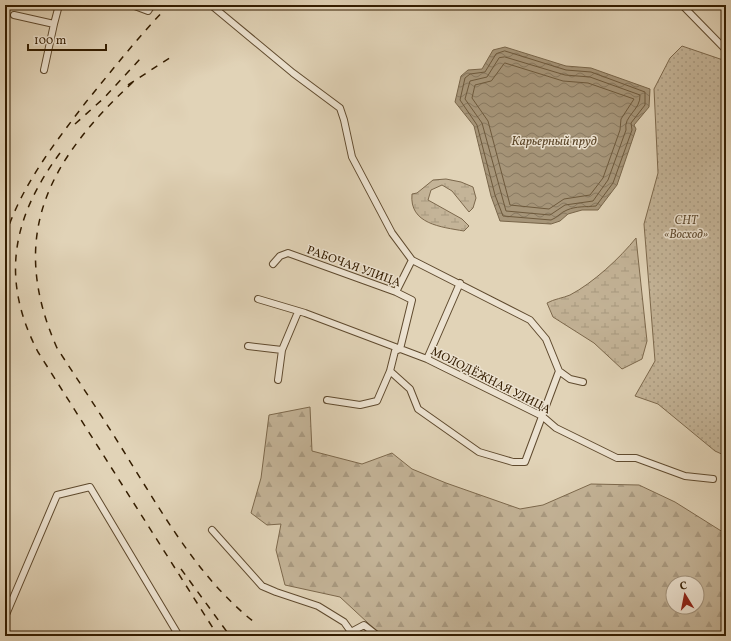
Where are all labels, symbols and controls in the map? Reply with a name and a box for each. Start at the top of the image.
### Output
scale bar [28,26,106,52]
text: 100 m [34,33,67,49]
water label: Карьерный пруд [511,133,597,151]
park label: СНТ «Восход» [664,213,708,243]
street label: РАБОЧАЯ УЛИЦА [304,242,404,292]
street label: МОЛОДЁЖНАЯ УЛИЦА [428,343,554,418]
north arrow [665,575,705,615]
text: С [679,579,688,595]

